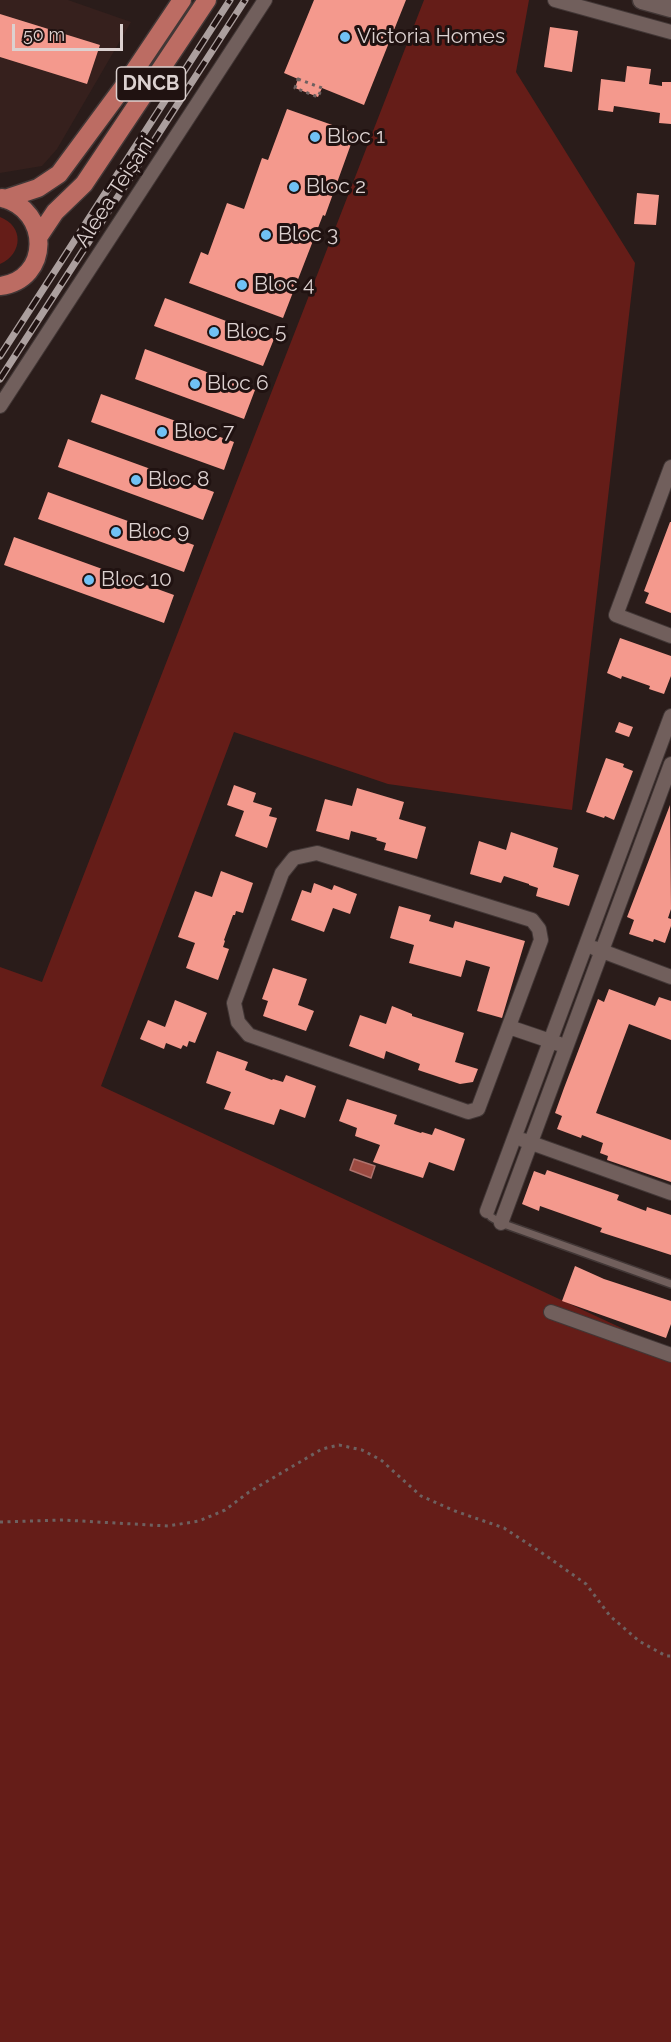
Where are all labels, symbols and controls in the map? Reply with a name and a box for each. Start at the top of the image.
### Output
scale bar [15,12,126,50]
text: 50 m [23,24,65,45]
place label: Victoria Homes [357,24,505,50]
marker: Victoria Homes [338,30,352,44]
road number: DNCB [116,67,186,101]
place label: Bloc 1 [327,124,385,150]
marker: Bloc 1 [308,130,322,144]
street label: Aleea Teișani [70,132,160,252]
place label: Bloc 2 [306,174,366,200]
marker: Bloc 2 [287,180,301,194]
place label: Bloc 3 [278,222,338,248]
marker: Bloc 3 [259,228,273,242]
place label: Bloc 4 [254,272,315,298]
marker: Bloc 4 [235,278,249,292]
place label: Bloc 5 [226,319,287,345]
marker: Bloc 5 [207,325,221,339]
place label: Bloc 6 [207,371,269,397]
marker: Bloc 6 [188,377,202,391]
place label: Bloc 7 [174,419,234,445]
marker: Bloc 7 [155,425,169,439]
place label: Bloc 8 [148,467,210,493]
marker: Bloc 8 [129,473,143,487]
place label: Bloc 9 [128,519,189,545]
marker: Bloc 9 [109,525,123,539]
place label: Bloc 10 [101,567,172,593]
marker: Bloc 10 [82,573,96,587]

